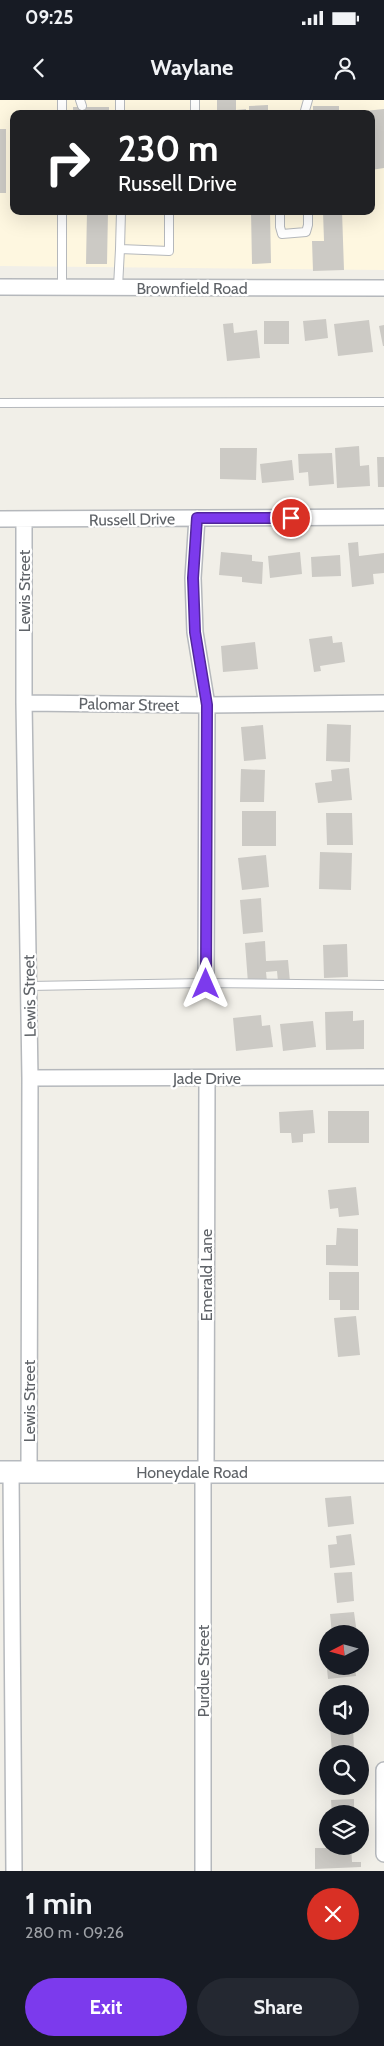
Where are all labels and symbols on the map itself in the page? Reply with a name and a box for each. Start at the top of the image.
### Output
street label: Brownfield Road [136,279,248,298]
pin [270,497,312,539]
street label: Russell Drive [89,509,175,530]
street label: Lewis Street [15,549,34,632]
street label: Palomar Street [79,694,180,715]
street label: Lewis Street [19,954,40,1037]
position arrow [179,957,231,1009]
street label: Jade Drive [172,1069,241,1088]
street label: Emerald Lane [197,1229,216,1321]
street label: Lewis Street [20,1359,39,1442]
street label: Honeydale Road [136,1463,248,1482]
street label: Purdue Street [194,1624,213,1717]
north arrow [319,1625,369,1675]

